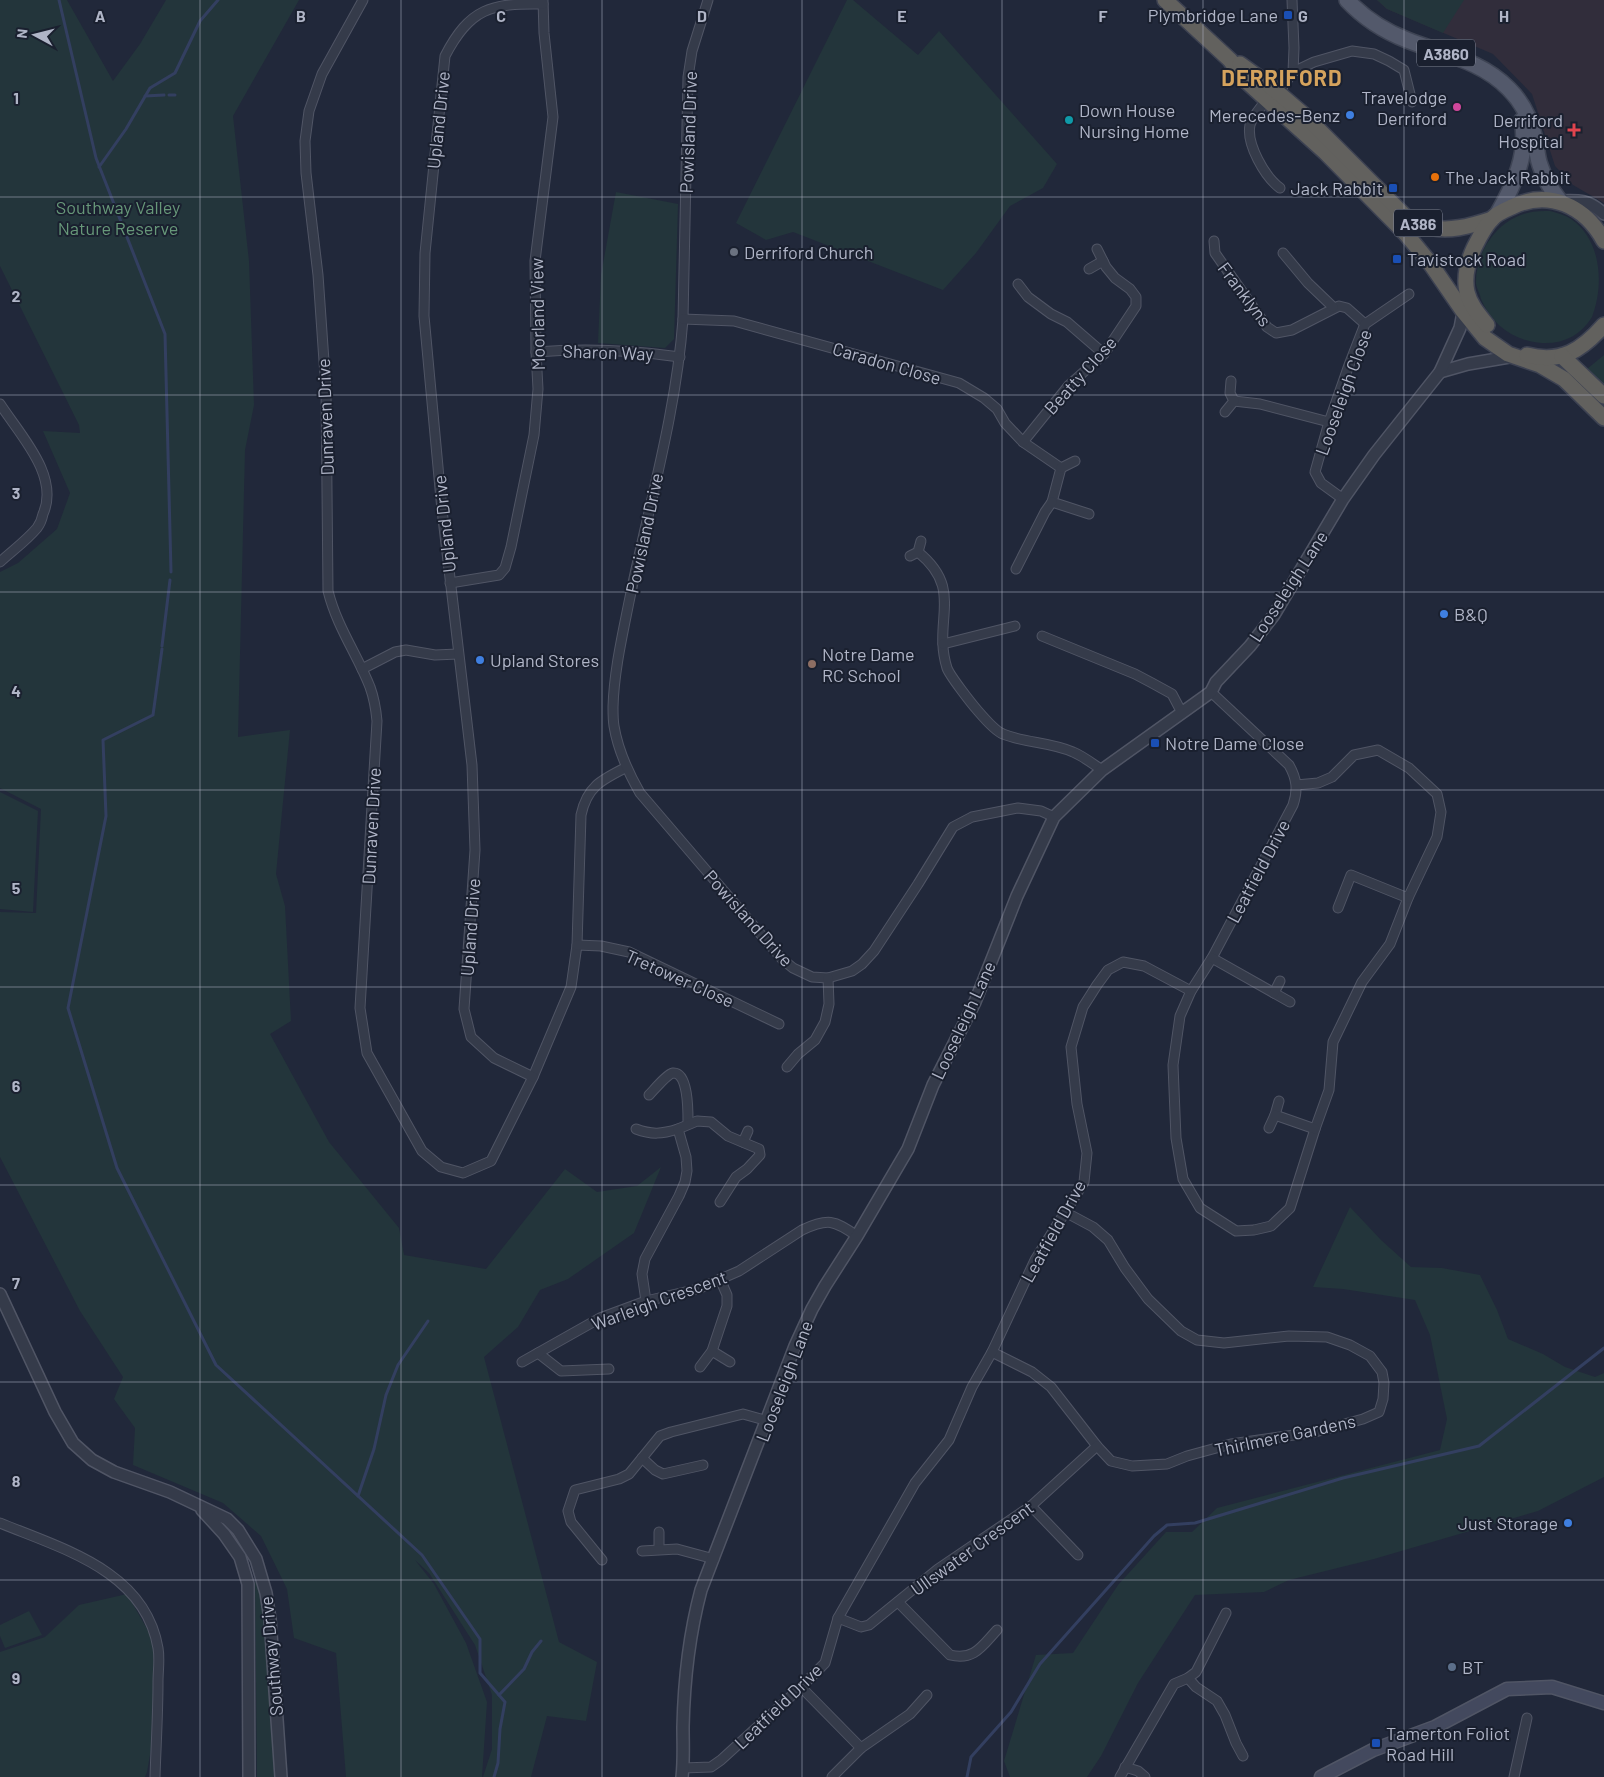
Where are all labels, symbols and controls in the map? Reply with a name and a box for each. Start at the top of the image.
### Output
place label: Plymbridge Lane [1148,4,1278,26]
text: A [95,6,106,25]
text: B [296,6,306,25]
text: C [496,6,506,25]
text: D [697,6,707,25]
text: E [897,6,907,25]
text: F [1099,6,1108,25]
text: G [1298,6,1308,25]
text: H [1499,6,1509,25]
marker: Plymbridge Lane [1282,9,1294,21]
north arrow [10,10,60,60]
text: N [13,28,31,39]
road number: A3860 [1417,40,1475,66]
district label: DERRIFORD [1221,64,1343,90]
street label: Upland Drive [422,70,454,170]
street label: Powisland Drive [675,70,701,194]
place label: Travelodge Derriford [1361,86,1447,129]
text: 1 [13,88,19,107]
place label: Down House Nursing Home [1079,99,1189,142]
marker: Travelodge Derriford [1451,101,1463,113]
place label: Merecedes-Benz [1209,104,1340,126]
marker: Merecedes-Benz [1344,109,1356,121]
place label: Derriford Hospital [1493,109,1563,152]
marker: Down House Nursing Home [1063,114,1075,126]
marker: Derriford Hospital [1567,123,1581,137]
place label: The Jack Rabbit [1445,166,1571,188]
marker: The Jack Rabbit [1429,171,1441,183]
place label: Jack Rabbit [1290,177,1383,199]
marker: Jack Rabbit [1387,182,1399,194]
park label: Southway Valley Nature Reserve [56,196,180,239]
road number: A386 [1394,210,1442,237]
place label: Derriford Church [744,241,873,263]
marker: Derriford Church [728,246,740,258]
place label: Tavistock Road [1407,248,1526,270]
marker: Tavistock Road [1391,253,1403,265]
street label: Moorland View [525,257,549,371]
street label: Franklyns [1214,257,1276,331]
text: 2 [12,286,21,305]
street label: Looseleigh Close [1310,326,1376,458]
street label: Beatty Close [1039,331,1121,419]
street label: Caradon Close [830,337,944,389]
street label: Sharon Way [562,339,654,365]
street label: Dunraven Drive [312,358,338,476]
street label: Powisland Drive [621,471,667,595]
street label: Upland Drive [428,474,460,574]
text: 3 [12,483,20,502]
street label: Looseleigh Lane [1244,526,1332,646]
place label: B&Q [1454,603,1488,625]
marker: B&Q [1438,608,1450,620]
place label: Notre Dame RC School [822,643,915,686]
place label: Upland Stores [490,649,599,671]
marker: Upland Stores [474,654,486,666]
marker: Notre Dame RC School [806,658,818,670]
text: 4 [11,681,21,700]
place label: Notre Dame Close [1165,732,1304,754]
marker: Notre Dame Close [1149,737,1161,749]
street label: Dunraven Drive [357,767,385,885]
street label: Leatfield Drive [1222,816,1294,926]
street label: Powisland Drive [700,865,798,971]
street label: Upland Drive [456,877,484,977]
text: 5 [12,878,21,897]
street label: Tretower Close [622,944,738,1012]
street label: Looseleigh Lane [926,957,1000,1083]
text: 6 [12,1076,21,1095]
street label: Leatfield Drive [1016,1176,1090,1286]
street label: Warleigh Crescent [588,1265,730,1335]
text: 7 [12,1273,20,1292]
street label: Looseleigh Lane [751,1317,817,1445]
street label: Thirlmere Gardens [1212,1409,1358,1461]
text: 8 [12,1471,21,1490]
street label: Ullswater Crescent [906,1496,1038,1600]
place label: Just Storage [1458,1512,1558,1534]
marker: Just Storage [1562,1517,1574,1529]
street label: Southway Drive [255,1595,287,1717]
place label: BT [1462,1656,1483,1678]
street label: Leatfield Drive [729,1659,827,1753]
marker: BT [1446,1661,1458,1673]
text: 9 [12,1668,20,1687]
place label: Tamerton Foliot Road Hill [1386,1722,1510,1765]
marker: Tamerton Foliot Road Hill [1370,1737,1382,1749]

